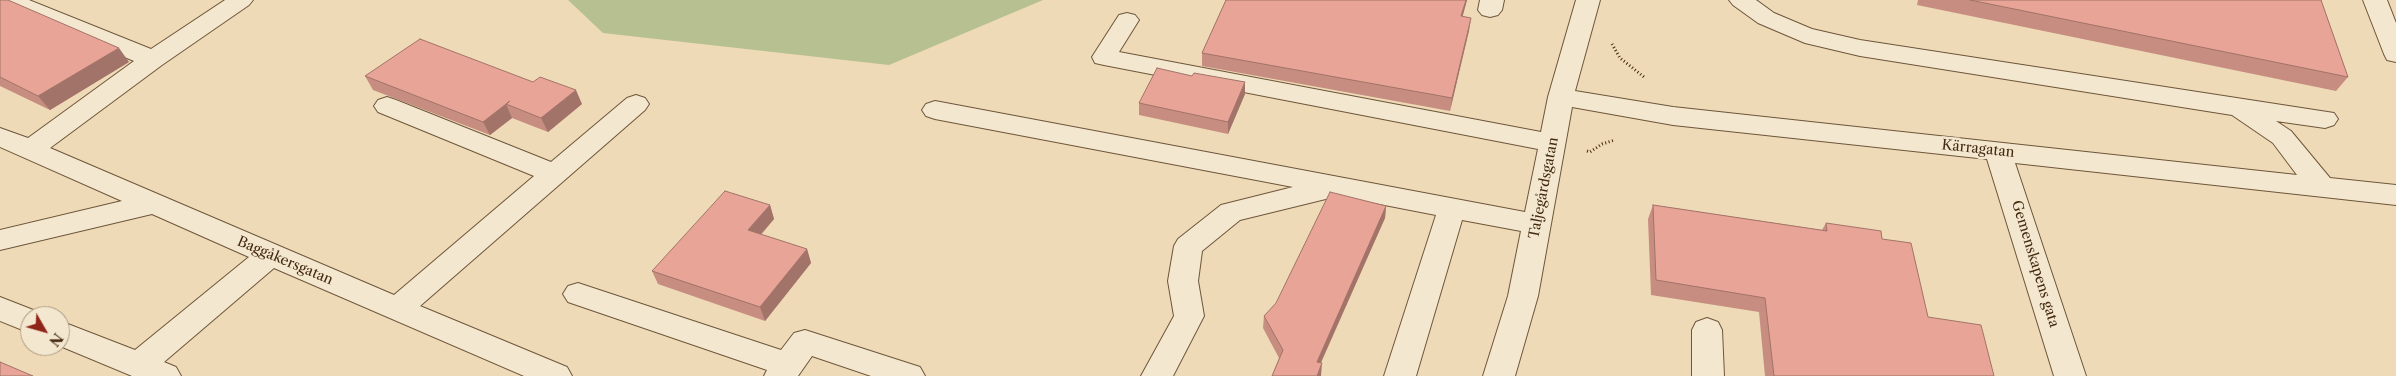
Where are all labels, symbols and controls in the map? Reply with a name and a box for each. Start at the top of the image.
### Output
street label: Taljegårdsgatan [1526,136,1562,240]
street label: Kärragatan [1941,137,2015,161]
street label: Gemenskapens gata [2008,198,2062,330]
street label: Baggåkersgatan [235,233,335,289]
north arrow [20,306,70,356]
text: N [45,329,67,350]

